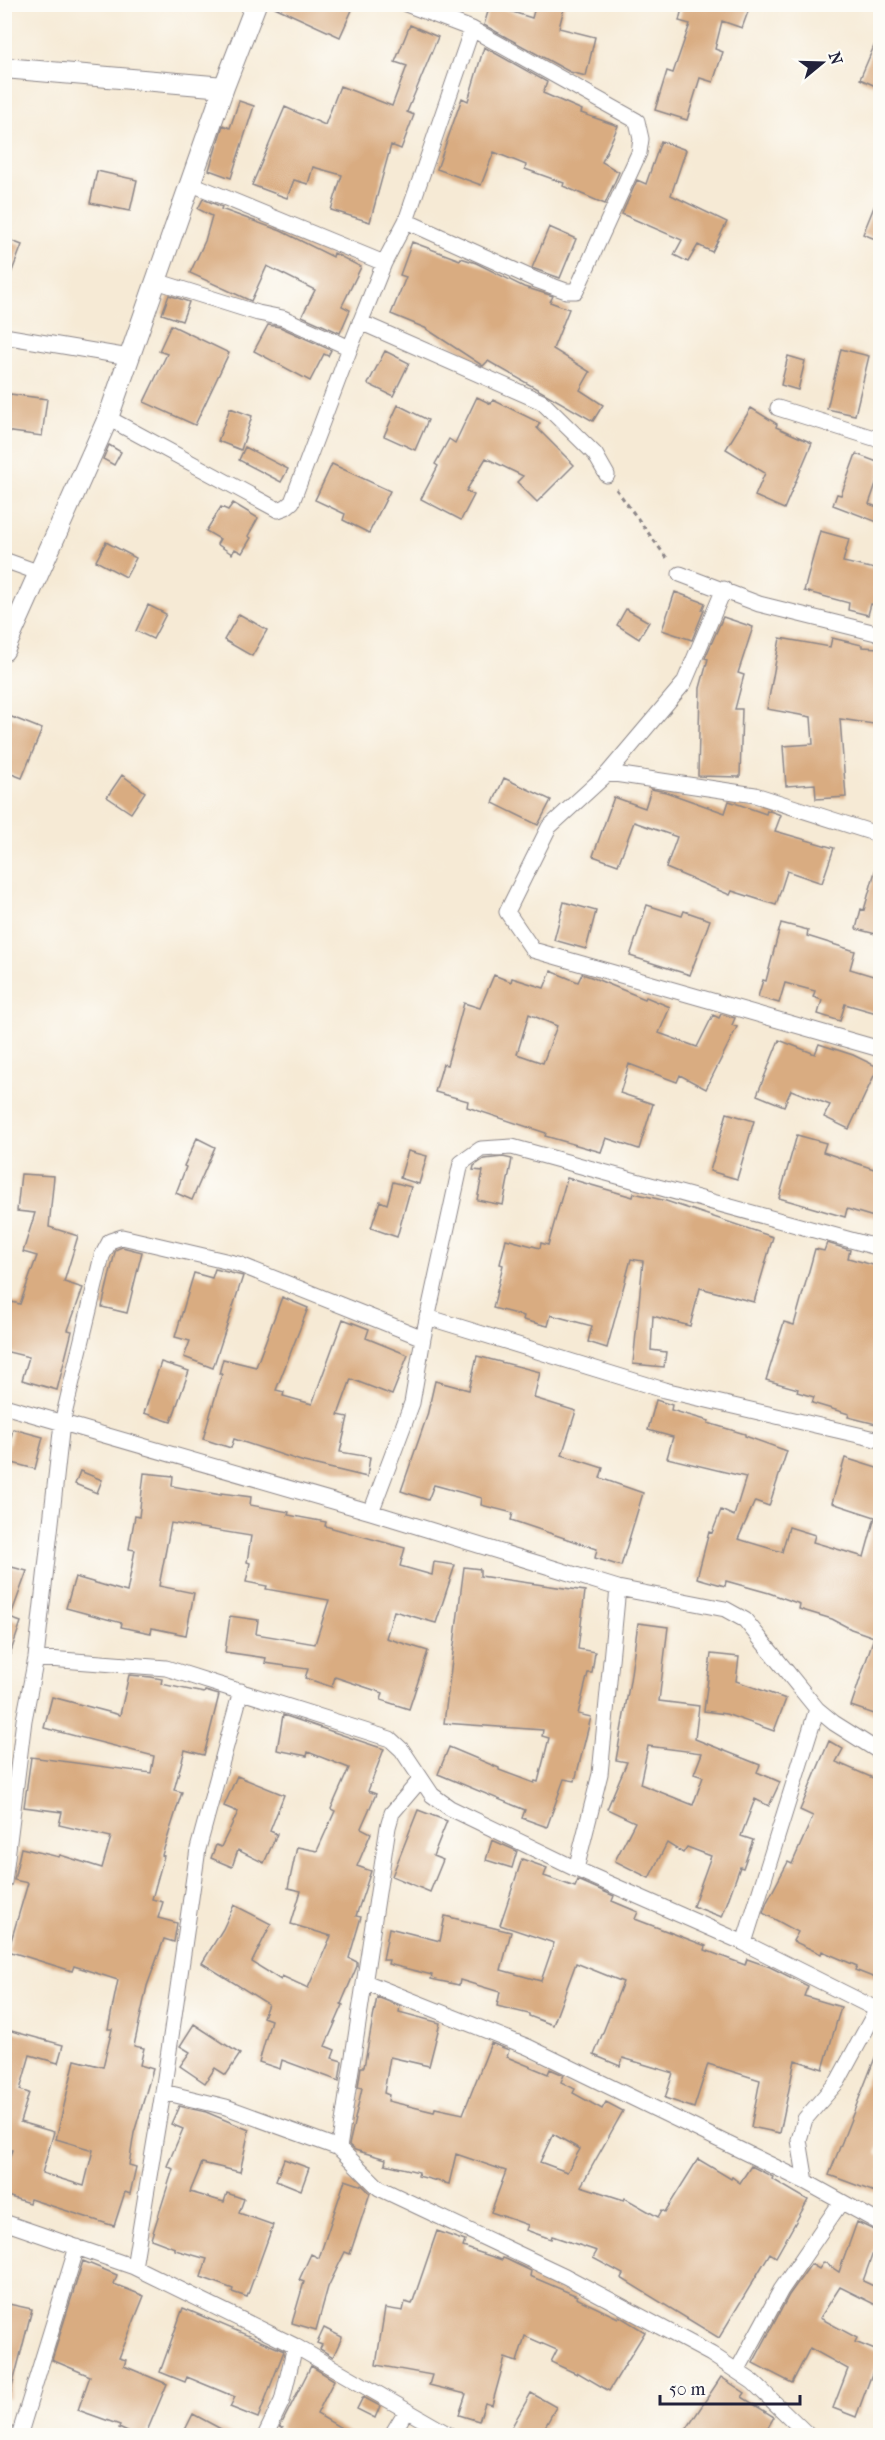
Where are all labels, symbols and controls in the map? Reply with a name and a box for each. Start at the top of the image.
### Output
north arrow [792,33,852,93]
text: N [825,49,847,68]
scale bar [660,2368,800,2406]
text: 50 m [669,2379,706,2400]

